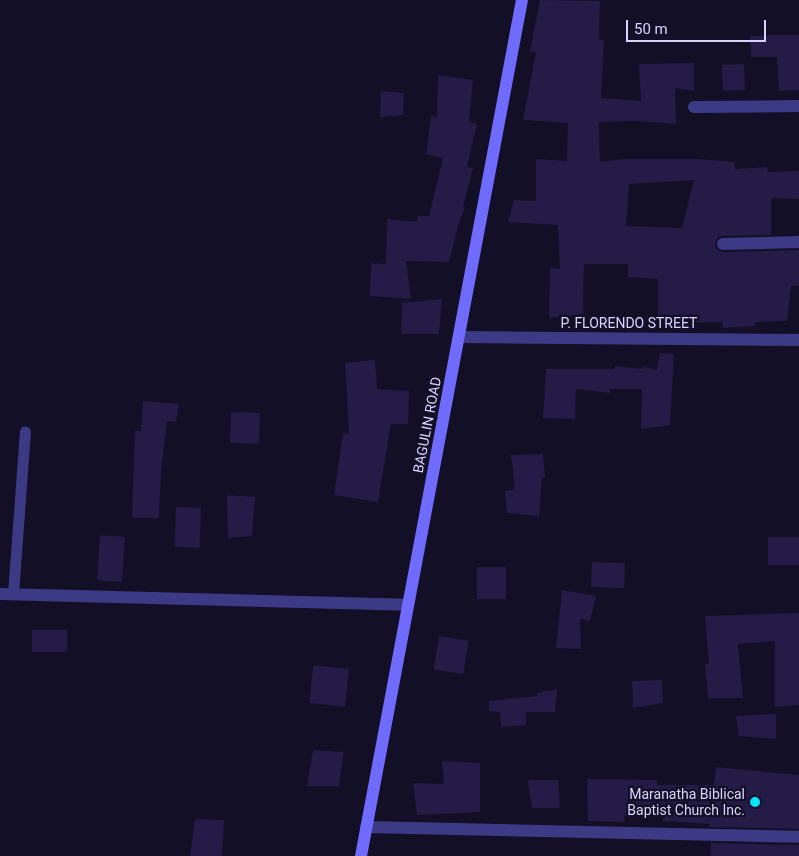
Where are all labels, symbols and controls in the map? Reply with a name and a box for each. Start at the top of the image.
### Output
scale bar [629,10,769,42]
text: 50 m [634,20,668,38]
street label: P. FLORENDO STREET [561,315,697,331]
street label: BAGULIN ROAD [409,375,445,475]
place label: Maranatha Biblical Baptist Church Inc. [627,786,745,819]
marker: Maranatha Biblical Baptist Church Inc. [749,796,761,808]

